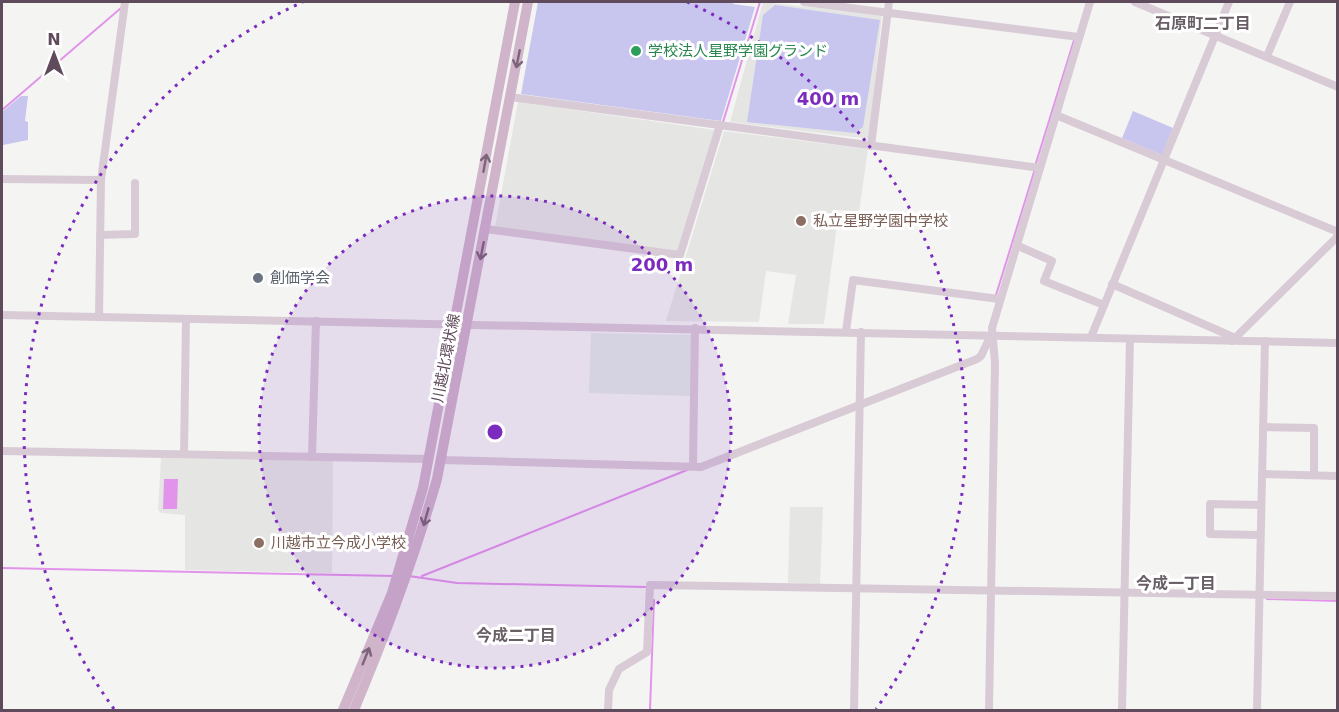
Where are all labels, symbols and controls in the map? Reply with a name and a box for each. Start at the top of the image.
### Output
district label: 石原町二丁目 [1155,14,1251,33]
north arrow [24,24,84,84]
text: N [47,30,61,49]
place label: 学校法人星野学園グランド [648,42,828,60]
marker: 学校法人星野学園グランド [629,44,643,58]
one-way arrow [512,49,523,68]
text: 400 m [797,88,859,109]
one-way arrow [480,154,491,174]
place label: 私立星野学園中学校 [813,212,948,230]
marker: 私立星野学園中学校 [794,214,808,228]
one-way arrow [476,240,487,260]
text: 200 m [631,254,693,275]
place label: 創価学会 [270,269,330,287]
marker: 創価学会 [251,271,265,285]
street label: 川越北環状線 [429,312,463,404]
centre of rings [485,422,505,442]
one-way arrow [420,507,432,526]
place label: 川越市立今成小学校 [271,534,406,552]
marker: 川越市立今成小学校 [252,536,266,550]
district label: 今成一丁目 [1136,574,1216,593]
district label: 今成二丁目 [476,626,556,645]
one-way arrow [361,648,372,666]

